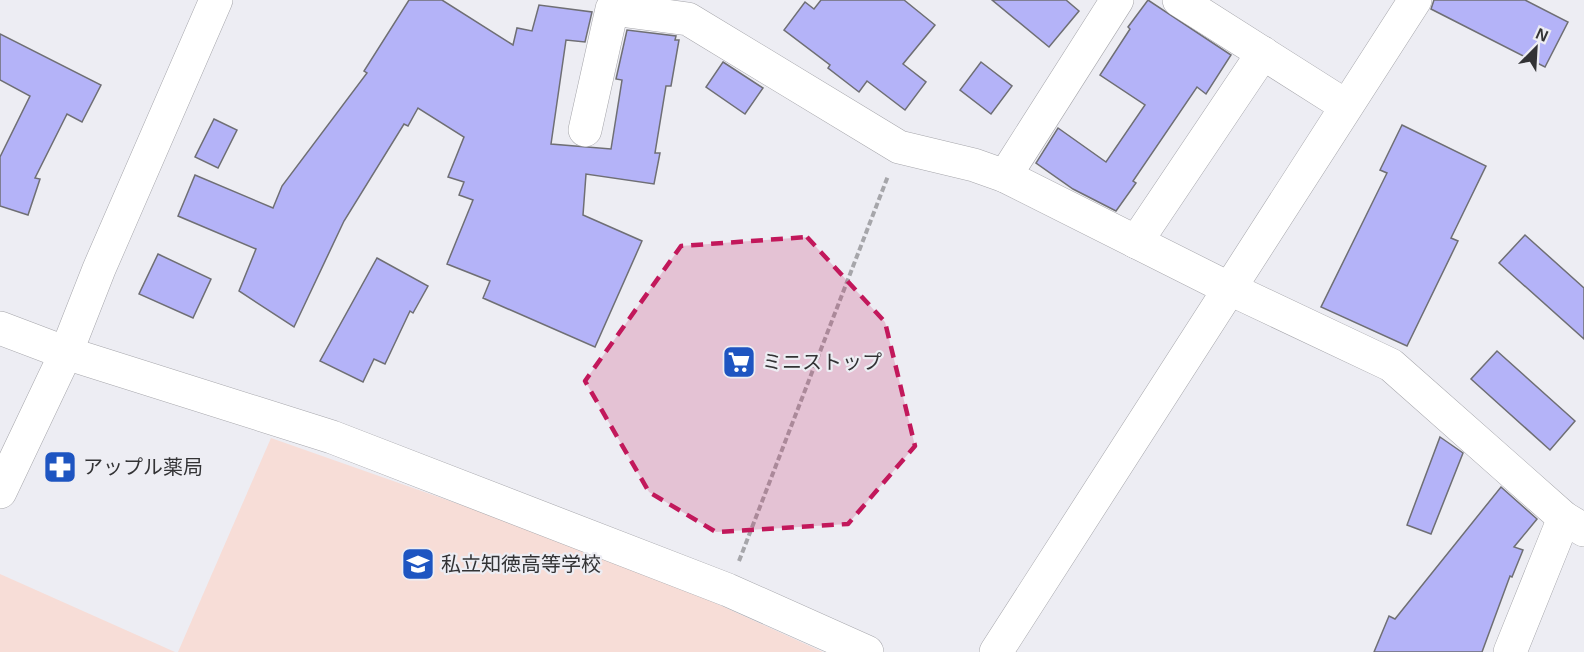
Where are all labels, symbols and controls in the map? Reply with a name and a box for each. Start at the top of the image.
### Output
north arrow [1506,18,1566,78]
text: N [1533,25,1551,45]
supermarket icon: ミニストップ [721,344,757,380]
place label: ミニストップ [762,351,882,373]
pharmacy icon: アップル薬局 [42,449,78,485]
place label: アップル薬局 [83,456,203,478]
school or university icon: 私立知徳高等学校 [400,546,436,582]
place label: 私立知徳高等学校 [441,553,601,575]

